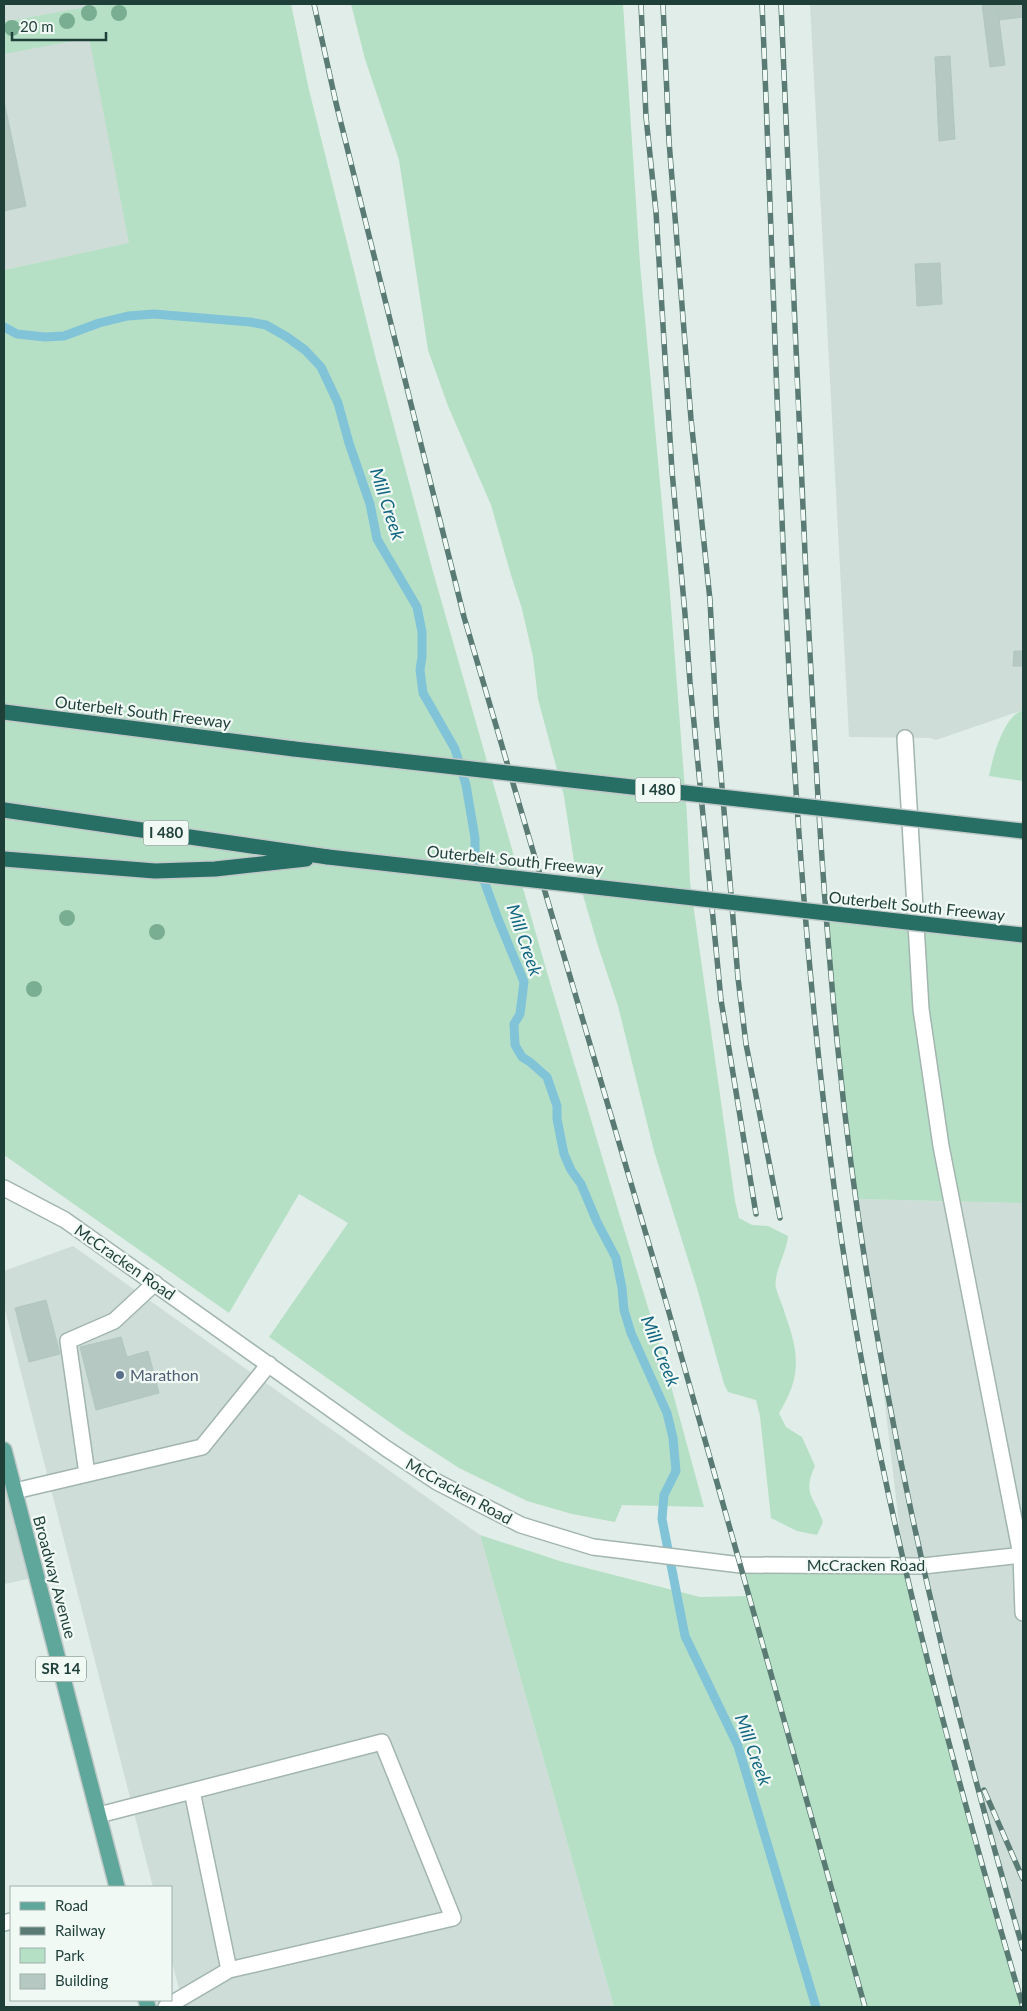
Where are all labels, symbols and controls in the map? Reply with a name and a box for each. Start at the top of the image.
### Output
scale bar [12,10,106,42]
text: 20 m [20,17,54,35]
water label: Mill Creek [366,465,410,543]
street label: Outerbelt South Freeway [54,691,233,732]
road number: I 480 [636,778,680,802]
road number: I 480 [144,820,188,846]
street label: Outerbelt South Freeway [426,841,605,878]
street label: Outerbelt South Freeway [828,887,1007,924]
water label: Mill Creek [502,901,548,979]
street label: McCracken Road [71,1220,179,1303]
water label: Mill Creek [637,1312,685,1390]
place label: Marathon [130,1365,199,1384]
marker: Marathon [114,1369,126,1381]
street label: McCracken Road [403,1453,516,1528]
street label: Broadway Avenue [30,1513,81,1640]
street label: McCracken Road [807,1555,925,1574]
road number: SR 14 [36,1656,86,1682]
water label: Mill Creek [731,1711,777,1789]
legend [10,1886,172,2001]
text: Road [55,1896,88,1914]
text: Railway [55,1921,106,1939]
text: Park [55,1946,85,1964]
text: Building [55,1971,108,1989]

